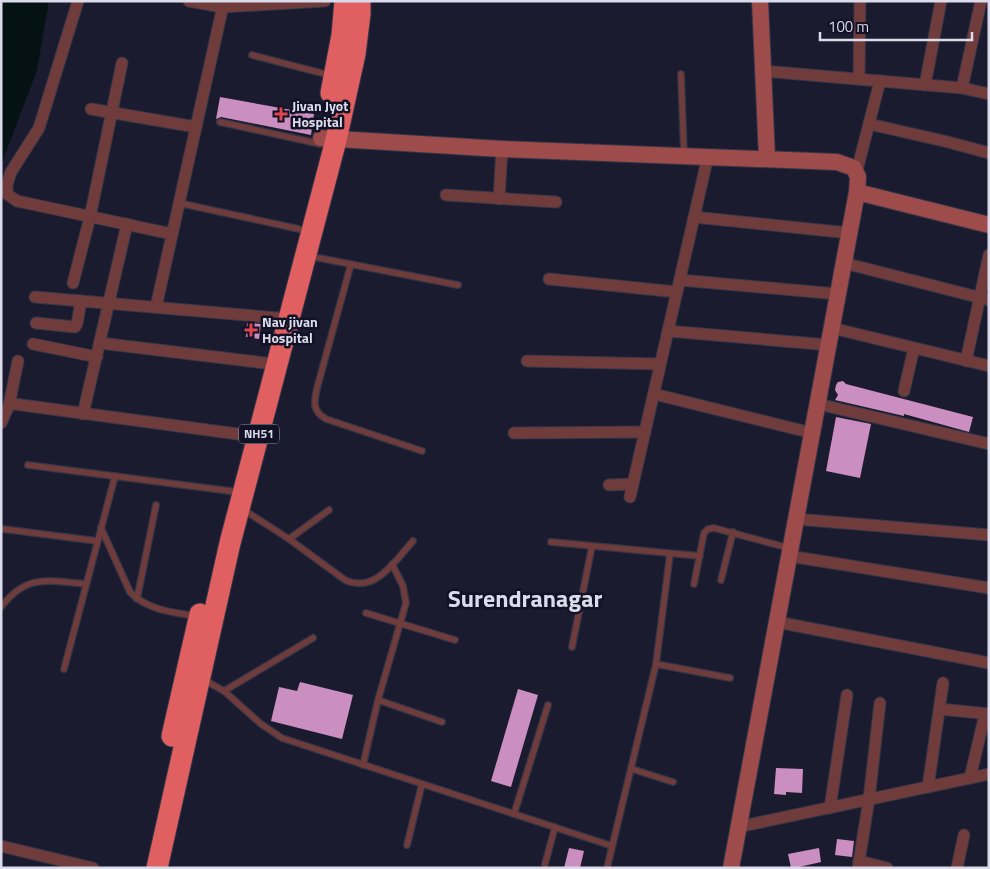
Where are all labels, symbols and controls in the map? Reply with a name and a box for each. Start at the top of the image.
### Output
scale bar [820,10,972,42]
text: 100 m [828,15,869,38]
place label: Jivan Jyot Hospital [292,95,348,132]
marker: Jivan Jyot Hospital [274,107,288,121]
place label: Nav jivan Hospital [262,311,318,348]
marker: Nav jivan Hospital [244,323,258,337]
road number: NH51 [239,424,279,444]
district label: Surendranagar [448,580,602,616]

